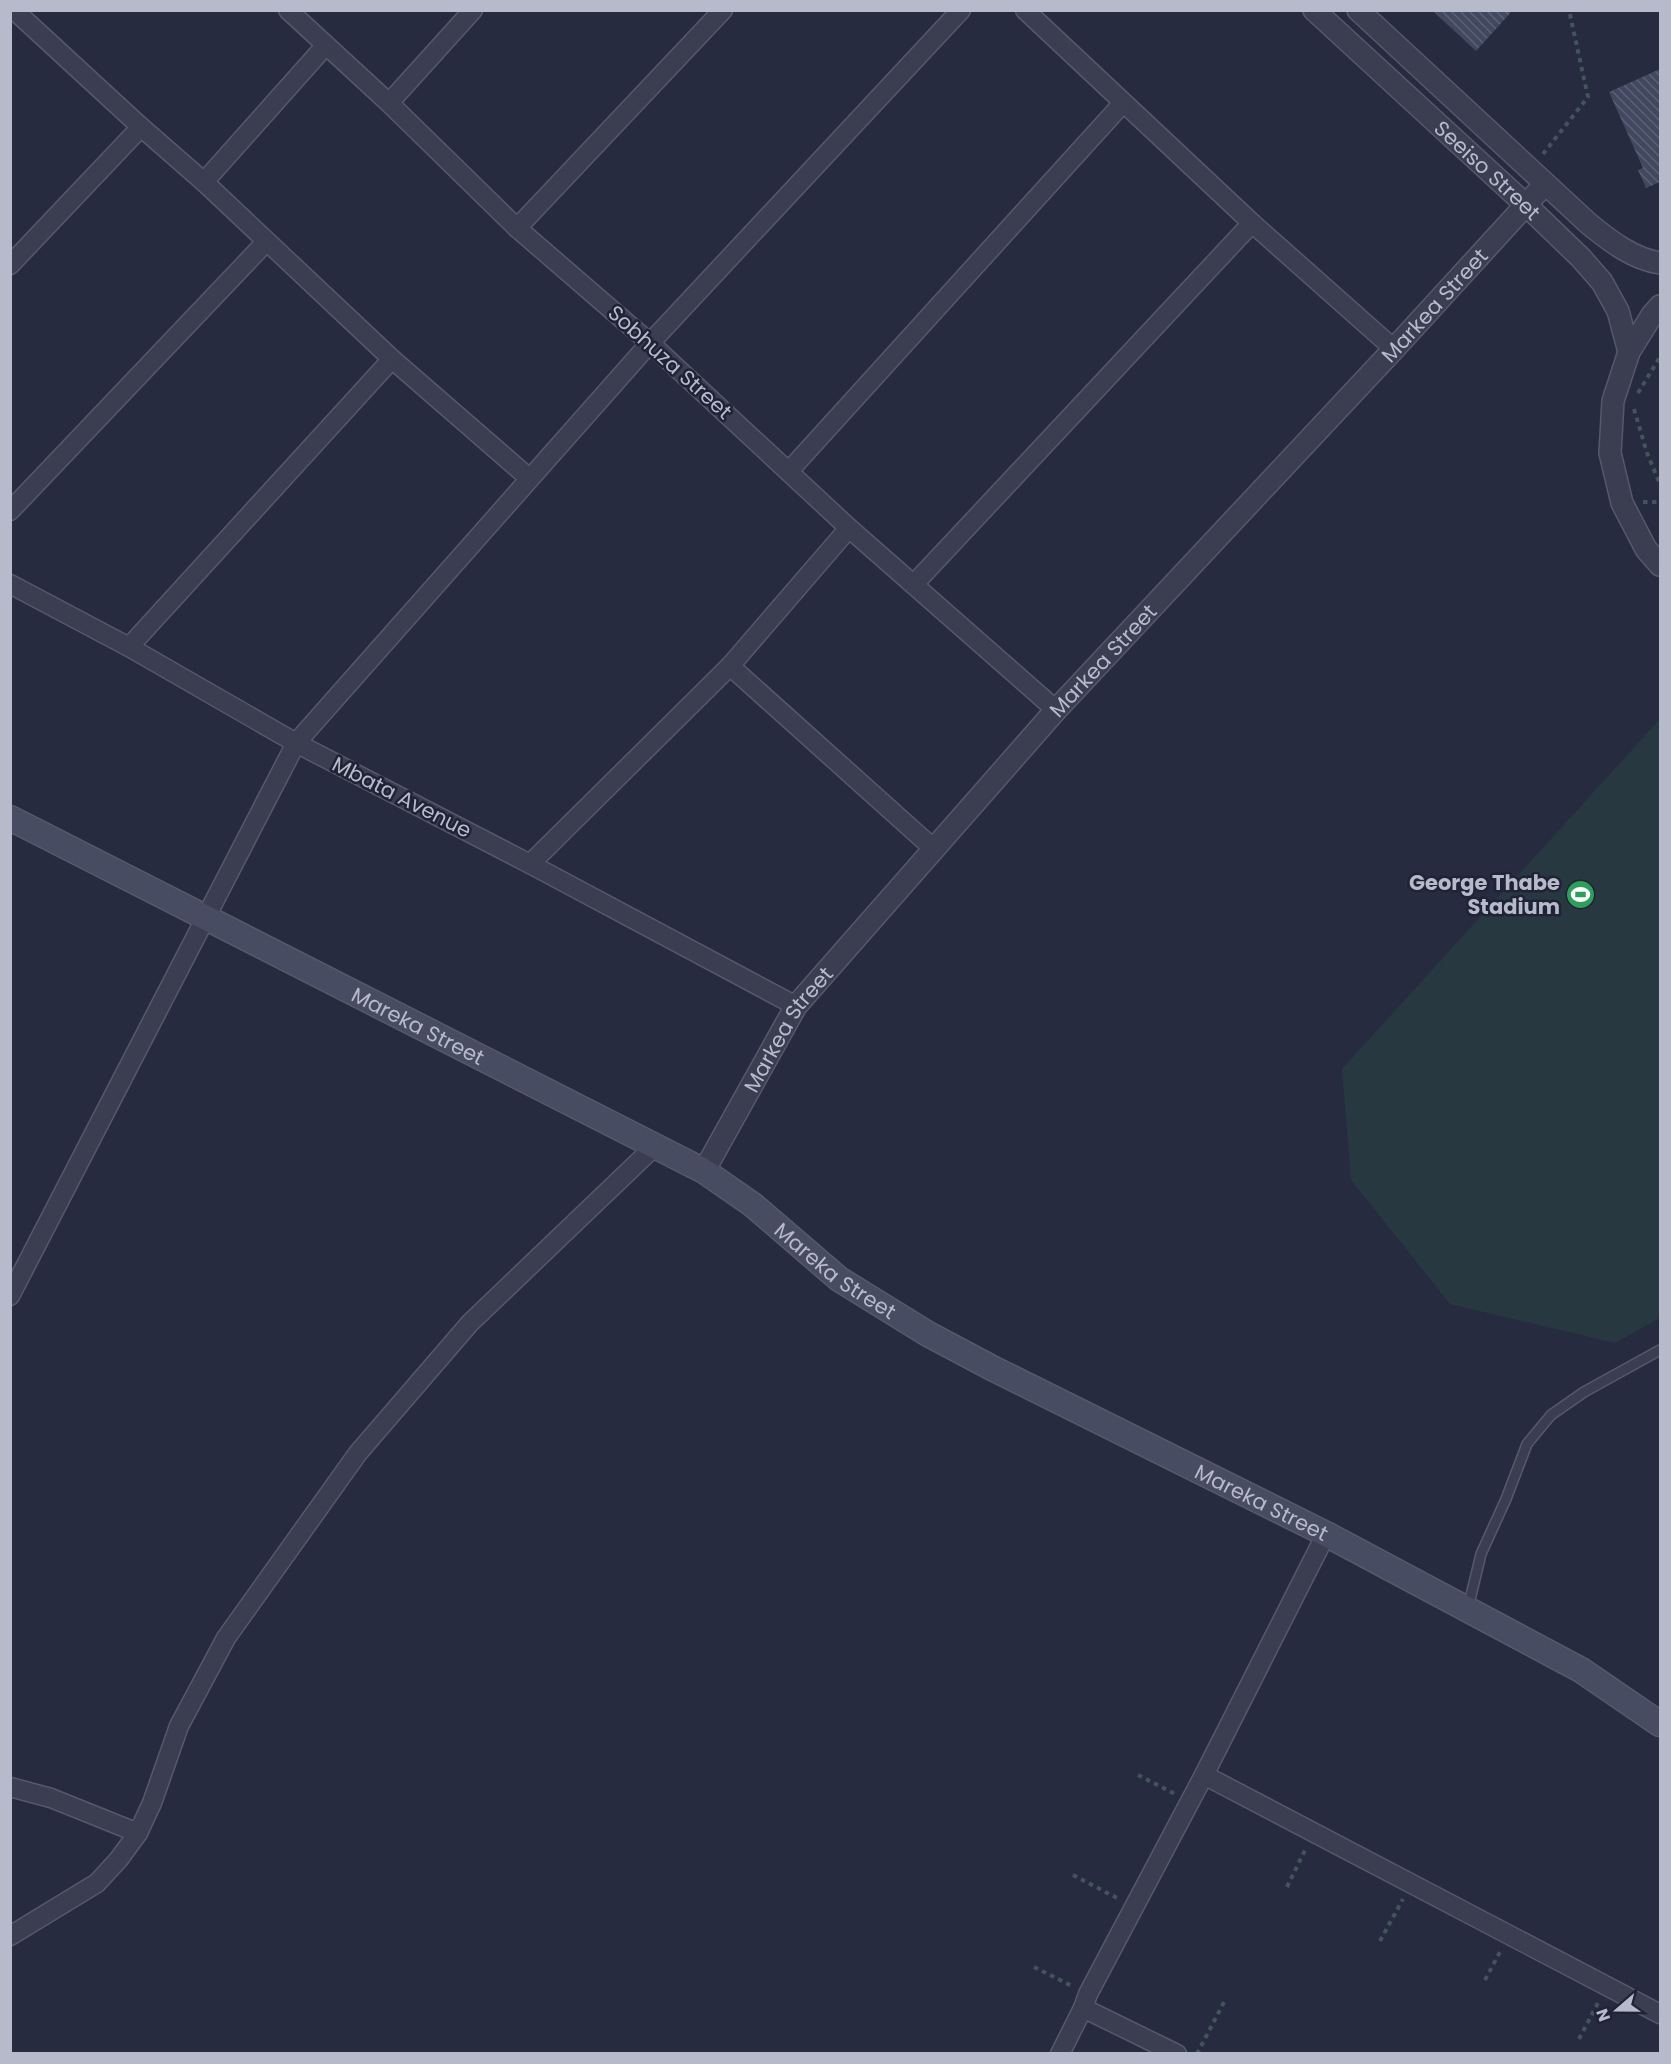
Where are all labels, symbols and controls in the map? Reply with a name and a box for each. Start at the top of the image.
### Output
street label: Seeiso Street [1428,113,1547,226]
street label: Markea Street [1374,242,1494,368]
street label: Sobhuza Street [602,298,738,426]
street label: Markea Street [1042,597,1163,723]
street label: Mbata Avenue [327,749,477,845]
place label: George Thabe Stadium [1409,868,1560,921]
sports icon: George Thabe Stadium [1565,878,1597,910]
street label: Markea Street [736,960,839,1097]
street label: Mareka Street [347,980,490,1072]
street label: Mareka Street [769,1216,902,1325]
street label: Mareka Street [1190,1457,1333,1547]
north arrow [1587,1980,1647,2040]
text: N [1591,2005,1616,2025]

